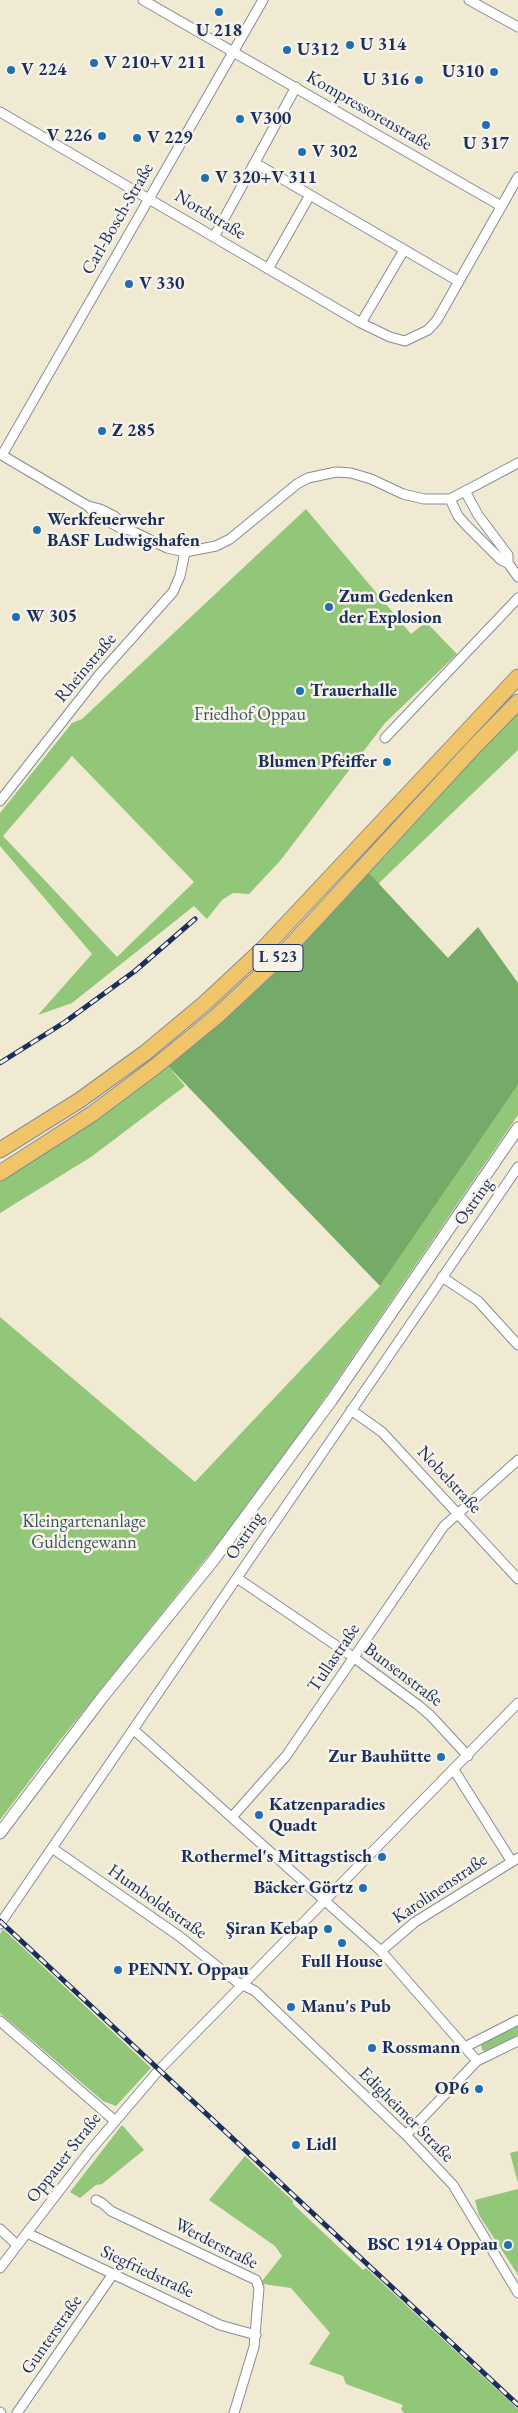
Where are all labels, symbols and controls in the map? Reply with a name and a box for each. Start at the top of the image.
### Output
marker: U 218 [213,6,225,18]
place label: U 218 [196,20,242,42]
place label: U 314 [360,34,406,56]
place label: U312 [297,39,339,61]
marker: U 314 [344,39,356,51]
marker: U312 [281,44,293,56]
place label: V 210+V 211 [104,52,206,74]
marker: V 210+V 211 [88,57,100,69]
place label: V 224 [21,59,67,81]
place label: U310 [442,61,484,83]
marker: V 224 [5,64,17,76]
street label: Kompressorenstraße [302,66,436,156]
marker: U310 [488,66,500,78]
place label: U 316 [363,69,409,91]
marker: U 316 [413,74,425,86]
place label: V300 [250,108,291,130]
marker: V300 [234,113,246,125]
marker: U 317 [480,119,492,131]
place label: V 226 [46,125,92,147]
place label: V 229 [147,127,193,149]
marker: V 226 [96,130,108,142]
marker: V 229 [131,132,143,144]
place label: U 317 [463,133,509,155]
place label: V 302 [312,141,358,163]
marker: V 302 [296,146,308,158]
street label: Carl-Bosch-Straße [77,159,159,279]
place label: V 320+V 311 [215,167,317,189]
marker: V 320+V 311 [199,172,211,184]
street label: Nordstraße [171,185,249,245]
place label: V 330 [139,273,185,295]
marker: V 330 [123,278,135,290]
place label: Z 285 [112,420,156,442]
marker: Z 285 [96,425,108,437]
place label: Werkfeuerwehr BASF Ludwigshafen [47,509,200,552]
marker: Werkfeuerwehr BASF Ludwigshafen [31,524,43,536]
place label: Zum Gedenken der Explosion [339,586,453,628]
marker: Zum Gedenken der Explosion [323,601,335,613]
place label: W 305 [26,606,77,628]
marker: W 305 [10,611,22,623]
street label: Rheinstraße [51,629,121,707]
place label: Trauerhalle [310,680,397,702]
marker: Trauerhalle [294,685,306,697]
park label: Friedhof Oppau [194,704,306,726]
place label: Blumen Pfeiffer [258,751,377,773]
marker: Blumen Pfeiffer [381,756,393,768]
road number: L 523 [253,944,303,971]
street label: Ostring [450,1174,498,1230]
street label: Nobelstraße [412,1442,486,1518]
street label: Ostring [221,1508,269,1564]
park label: Kleingartenanlage Guldengewann [22,1511,146,1554]
street label: Tullastraße [303,1620,365,1696]
street label: Bunsenstraße [360,1638,446,1712]
place label: Zur Bauhütte [329,1746,431,1768]
marker: Zur Bauhütte [435,1751,447,1763]
place label: Katzenparadies Quadt [269,1794,385,1836]
marker: Katzenparadies Quadt [253,1809,265,1821]
place label: Rothermel's Mittagstisch [181,1846,372,1868]
street label: Karolinenstraße [389,1849,491,1929]
marker: Rothermel's Mittagstisch [376,1851,388,1863]
street label: Humboldtstraße [103,1860,211,1944]
place label: Bäcker Görtz [254,1877,353,1899]
marker: Bäcker Görtz [357,1882,369,1894]
place label: Şiran Kebap [226,1918,318,1940]
marker: Şiran Kebap [322,1923,334,1935]
marker: Full House [336,1937,348,1949]
place label: Full House [301,1951,383,1973]
place label: PENNY. Oppau [128,1959,249,1981]
marker: PENNY. Oppau [112,1964,124,1976]
place label: Manu's Pub [301,1996,391,2018]
marker: Manu's Pub [285,2001,297,2013]
place label: Rossmann [382,2037,460,2059]
marker: Rossmann [366,2042,378,2054]
street label: Edigheimer Straße [354,2063,458,2167]
place label: OP6 [435,2078,469,2100]
marker: OP6 [473,2083,485,2095]
street label: Oppauer Straße [22,2109,106,2207]
place label: Lidl [306,2134,337,2156]
marker: Lidl [290,2139,302,2151]
street label: Werderstraße [171,2214,261,2274]
place label: BSC 1914 Oppau [367,2234,498,2256]
marker: BSC 1914 Oppau [502,2239,514,2251]
street label: Siegfriedstraße [97,2241,197,2303]
street label: Gunterstraße [17,2291,87,2379]

